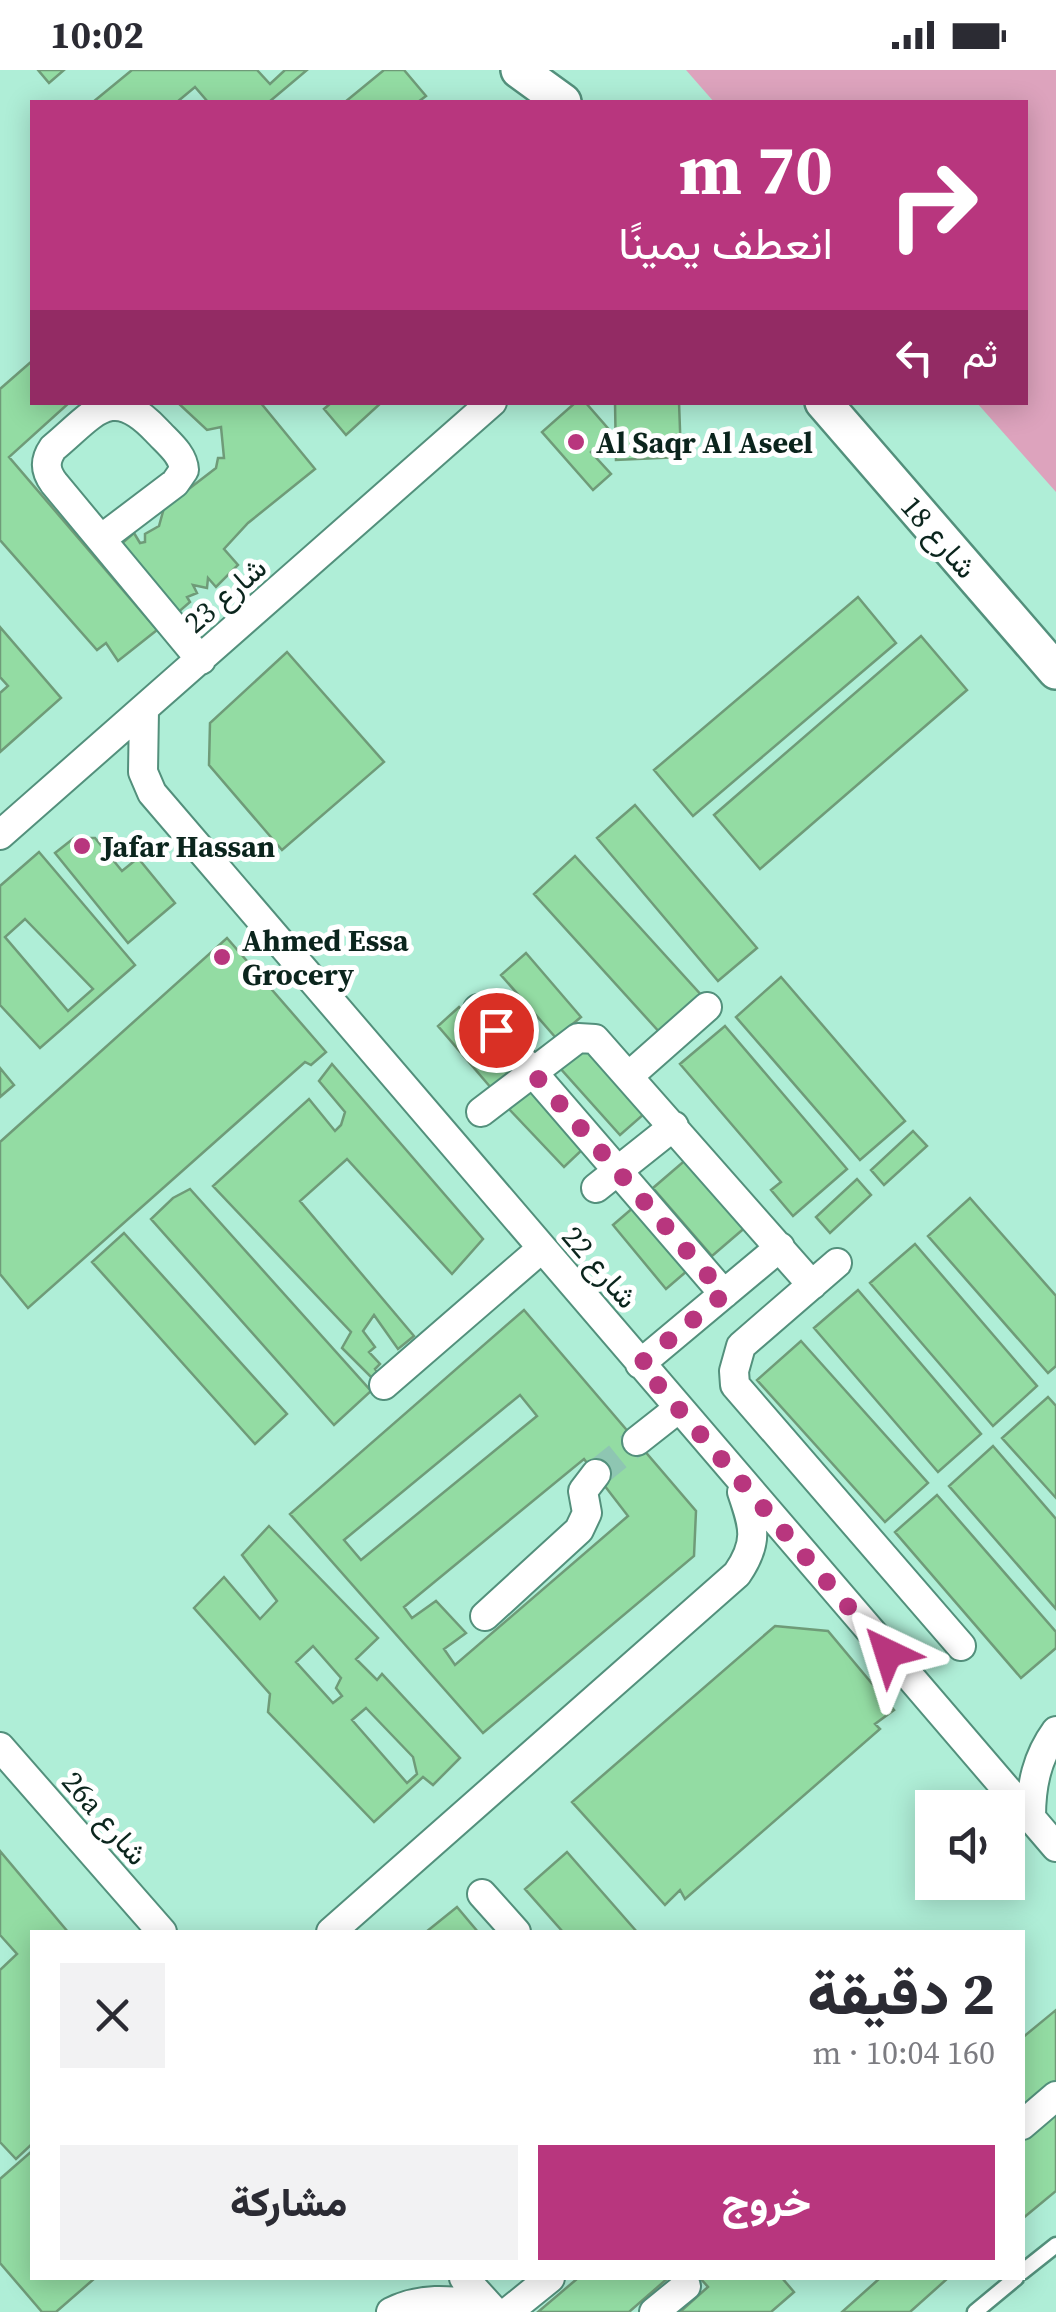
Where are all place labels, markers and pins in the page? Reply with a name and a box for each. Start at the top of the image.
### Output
place label: Al Saqr Al Aseel [596,422,813,463]
marker: Al Saqr Al Aseel [565,431,587,453]
place label: Jafar Hassan [100,826,275,867]
marker: Jafar Hassan [71,835,93,857]
place label: Ahmed Essa Grocery [242,920,410,995]
marker: Ahmed Essa Grocery [211,946,233,968]
pin [454,988,539,1073]

